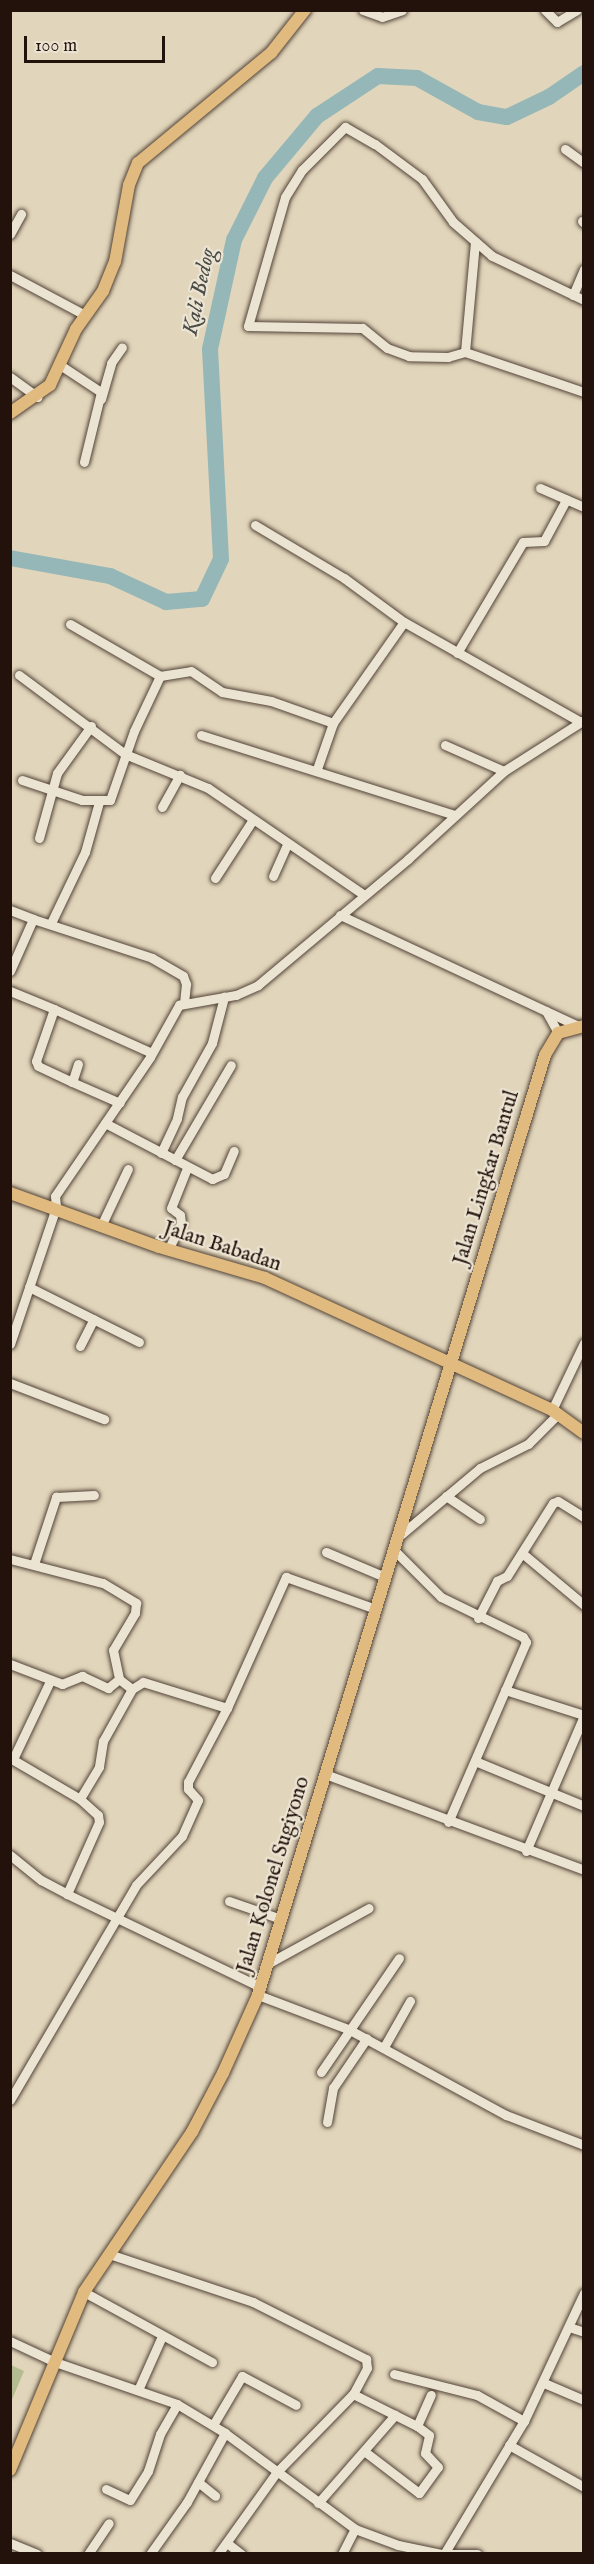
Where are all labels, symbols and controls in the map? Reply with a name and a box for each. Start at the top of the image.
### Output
scale bar [27,24,168,62]
text: 100 m [35,35,77,58]
water label: Kali Bedog [178,246,222,338]
street label: Jalan Lingkar Bantul [448,1088,526,1268]
street label: Jalan Babadan [160,1216,284,1278]
street label: Jalan Kolonel Sugiyono [232,1774,316,1976]

